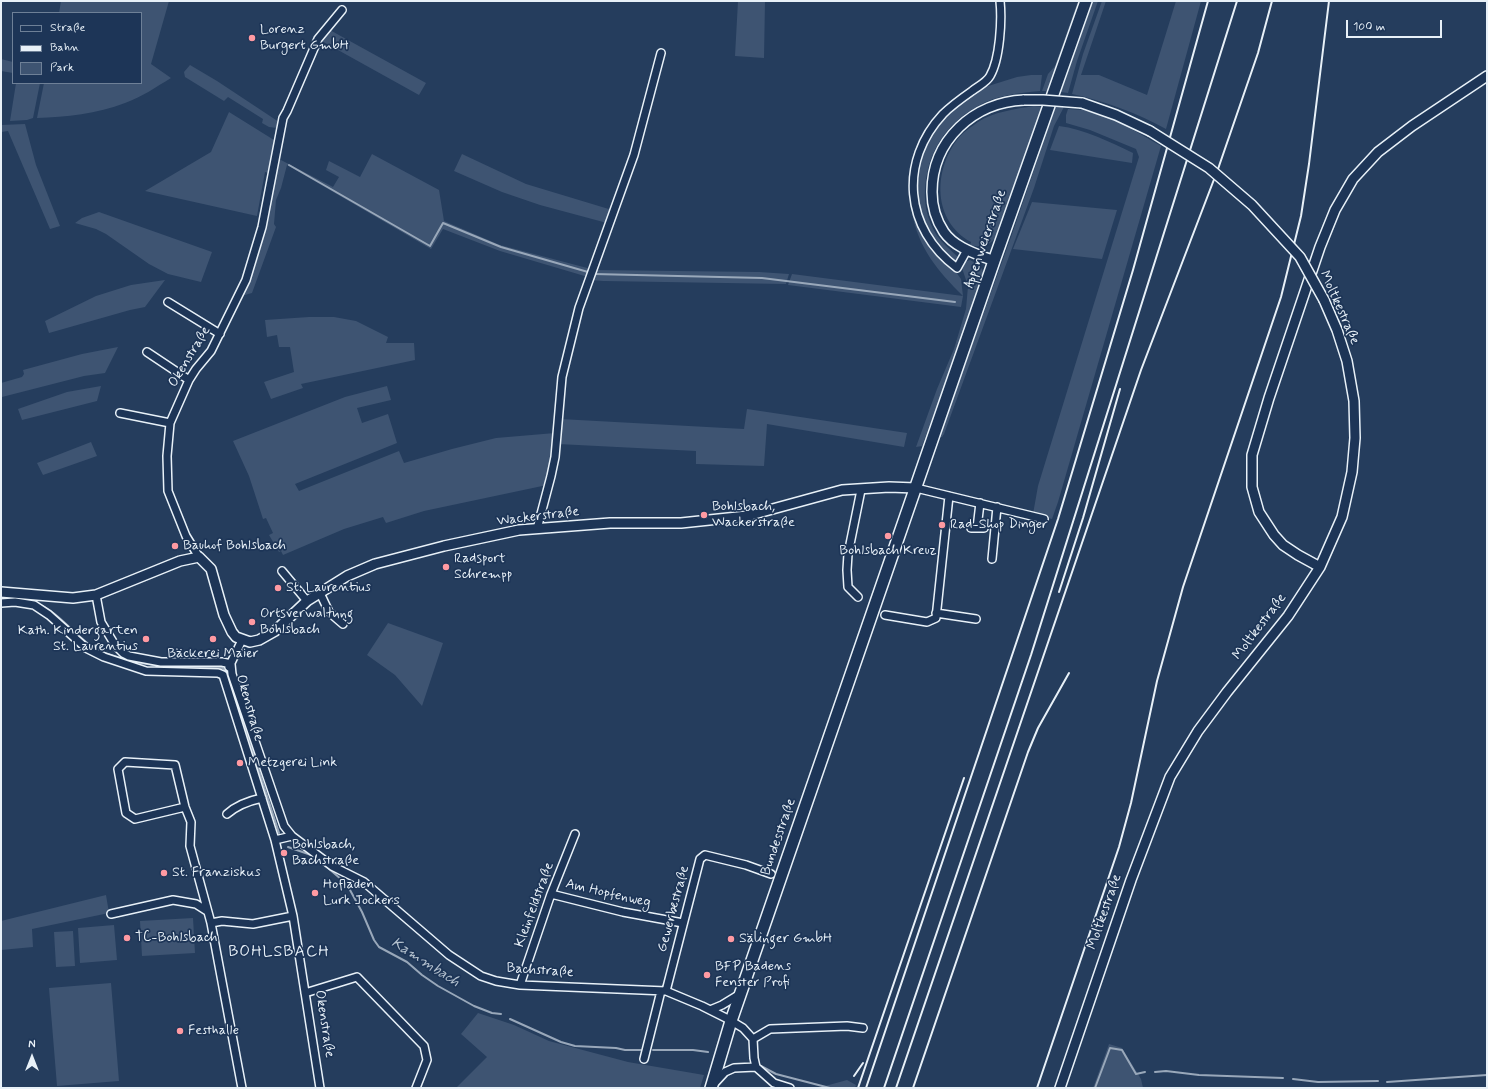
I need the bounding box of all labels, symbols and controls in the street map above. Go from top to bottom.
legend [12,12,142,84]
scale bar [1348,12,1444,38]
text: 100 m [1353,19,1385,35]
text: Straße [50,20,85,36]
place label: Lorenz Burgert GmbH [260,22,349,54]
marker: Lorenz Burgert GmbH [247,33,257,43]
text: Bahn [50,40,79,56]
text: Park [50,60,74,76]
street label: Appenweierstraße [961,188,1011,290]
street label: Moltkestraße [1315,269,1363,347]
street label: Okenstraße [165,324,215,390]
place label: Bohlsbach, Wackerstraße [712,499,795,532]
street label: Wackerstraße [496,504,580,530]
marker: Bohlsbach, Wackerstraße [699,510,709,520]
place label: Rad-Shop Dinger [950,517,1048,533]
marker: Rad-Shop Dinger [937,520,947,530]
marker: Bohlsbach Kreuz [883,531,893,541]
place label: Bauhof Bohlsbach [183,538,286,554]
marker: Bauhof Bohlsbach [170,541,180,551]
place label: Bohlsbach Kreuz [839,543,937,559]
place label: Radsport Schrempp [454,551,512,584]
marker: Radsport Schrempp [441,562,451,572]
place label: St. Laurentius [286,580,371,596]
marker: St. Laurentius [273,583,283,593]
street label: Moltkestraße [1230,590,1290,664]
place label: Ortsverwaltung Bohlsbach [260,606,353,638]
marker: Ortsverwaltung Bohlsbach [247,617,257,627]
place label: Kath. Kindergarten St. Laurentius [18,623,138,656]
marker: Kath. Kindergarten St. Laurentius [141,634,151,644]
marker: Bäckerei Maier [208,634,218,644]
place label: Bäckerei Maier [167,646,259,662]
street label: Okenstraße [232,673,266,743]
place label: Metzgerei Link [248,755,337,771]
marker: Metzgerei Link [235,758,245,768]
street label: Bundesstraße [758,796,800,878]
place label: Bohlsbach, Bachstraße [292,837,359,870]
marker: Bohlsbach, Bachstraße [279,848,289,858]
street label: Kleinfeldstraße [512,860,558,950]
street label: Gewerbestraße [654,864,694,954]
place label: St. Franziskus [172,865,261,881]
marker: St. Franziskus [159,868,169,878]
street label: Moltkestraße [1084,872,1126,952]
street label: Am Hopfenweg [564,876,652,912]
place label: Hofladen Lurk Jockers [323,877,400,910]
marker: Hofladen Lurk Jockers [310,888,320,898]
place label: TC-Bohlsbach [135,930,218,946]
place label: Sälinger GmbH [739,931,832,947]
marker: TC-Bohlsbach [122,933,132,943]
water label: Kammbach [387,934,463,992]
marker: Sälinger GmbH [726,934,736,944]
district label: BOHLSBACH [230,943,328,963]
place label: BFP Badens Fenster Profi [715,959,791,992]
street label: Bachstraße [506,960,574,982]
marker: BFP Badens Fenster Profi [702,970,712,980]
street label: Okenstraße [310,989,338,1059]
place label: Festhalle [188,1023,239,1039]
marker: Festhalle [175,1026,185,1036]
north arrow [12,1037,52,1077]
text: N [28,1038,36,1052]

